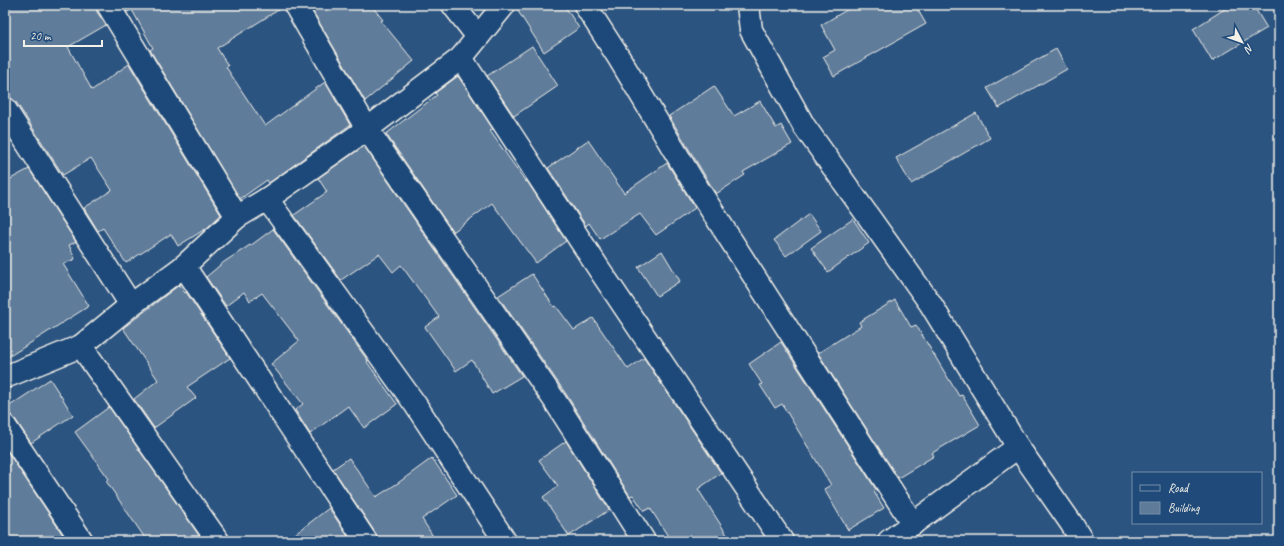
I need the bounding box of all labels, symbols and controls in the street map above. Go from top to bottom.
scale bar [24,22,102,48]
north arrow [1222,22,1262,62]
text: 20 m [30,28,52,44]
text: N [1241,41,1257,57]
legend [1132,472,1262,524]
text: Road [1168,480,1190,496]
text: Building [1168,500,1200,516]

